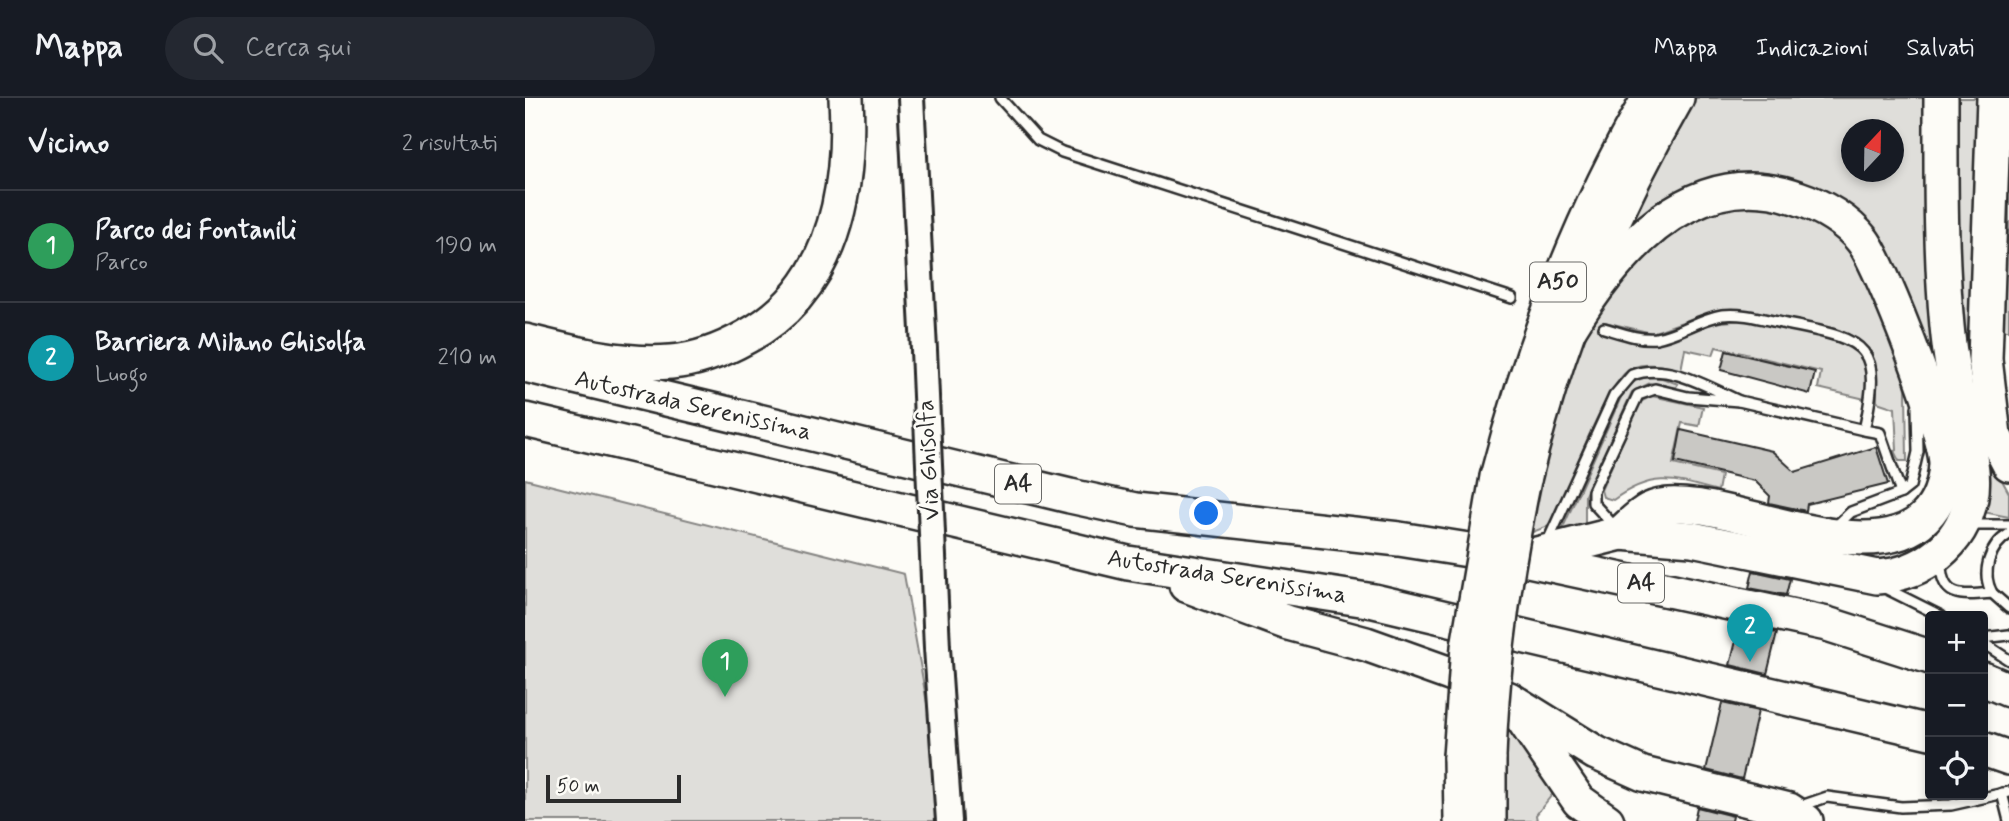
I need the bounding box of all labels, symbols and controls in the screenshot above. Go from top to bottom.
search box [165,17,655,80]
text: Mappa [35,26,123,70]
icon: search [189,29,227,67]
text: Cerca qui [245,31,352,65]
text: Mappa [1654,33,1718,64]
text: Indicazioni [1756,33,1868,64]
text: Salvati [1906,33,1974,64]
north arrow [1841,119,1904,182]
text: Vicino [28,124,109,163]
text: 2 risultati [402,129,497,159]
text: Parco dei Fontanili [95,214,296,248]
text: 1 [46,231,56,261]
text: 190 m [435,231,497,261]
text: Parco [95,248,148,278]
road number: A50 [1530,262,1586,302]
text: Barriera Milano Ghisolfa [95,326,366,360]
text: 2 [45,343,57,373]
text: 210 m [437,343,497,373]
text: Luogo [95,360,148,390]
street label: Autostrada Serenissima [572,364,814,448]
street label: Via Ghisolfa [910,399,948,521]
road number: A4 [995,464,1041,504]
your location [1189,496,1223,530]
street label: Autostrada Serenissima [1105,543,1349,611]
road number: A4 [1618,564,1664,603]
pin: 2 [1727,604,1773,662]
map controls [1925,611,1988,800]
button: + [1925,611,1988,674]
pin: 1 [702,639,748,697]
button: − [1925,674,1988,737]
button: locate [1925,737,1988,800]
scale bar [546,772,681,804]
text: 50 m [557,774,600,799]

